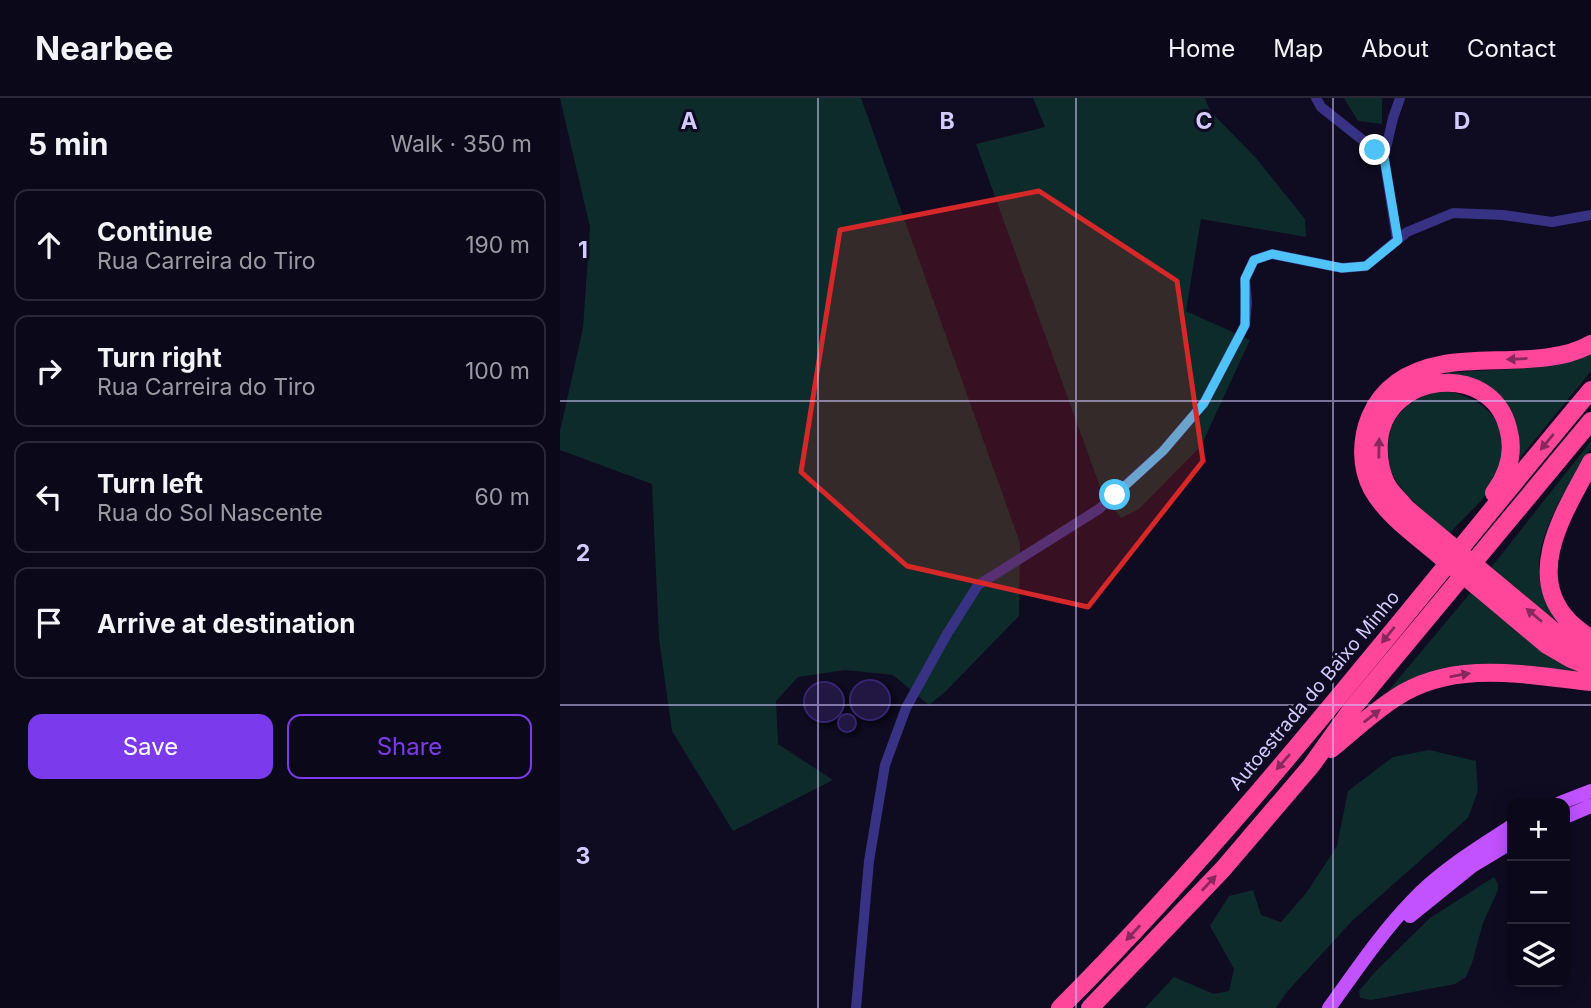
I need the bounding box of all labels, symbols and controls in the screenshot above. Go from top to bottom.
text: Nearbee [35,28,173,68]
text: Home [1168,34,1235,63]
text: Map [1273,34,1323,63]
text: About [1361,34,1429,63]
text: Contact [1467,34,1556,63]
text: A [680,107,698,135]
text: B [939,107,955,135]
text: C [1195,107,1213,135]
text: D [1454,107,1470,135]
text: 5 min [28,126,108,162]
text: Walk · 350 m [391,130,532,158]
route end [1359,134,1390,165]
text: Continue [97,216,213,247]
icon: ahead [30,226,68,264]
text: 190 m [465,231,530,259]
text: 1 [578,236,588,264]
text: Rua Carreira do Tiro [97,247,316,275]
text: Turn right [97,342,222,373]
icon: right [30,352,68,390]
one-way arrow [1505,354,1527,365]
text: 100 m [465,357,530,385]
text: Rua Carreira do Tiro [97,373,316,401]
one-way arrow [1540,434,1555,451]
one-way arrow [1374,437,1385,459]
text: Turn left [97,468,203,499]
icon: left [30,478,68,516]
route start [1099,479,1130,510]
text: 60 m [475,483,530,511]
text: Rua do Sol Nascente [97,499,323,527]
text: 2 [576,539,590,567]
street label: Autoestrada do Baixo Minho [1224,586,1404,795]
icon: arrive [30,604,68,642]
one-way arrow [1525,607,1543,623]
text: Arrive at destination [97,608,356,639]
one-way arrow [1381,626,1396,644]
one-way arrow [1449,669,1471,680]
one-way arrow [1363,709,1381,723]
button: Save [28,714,273,779]
button: Share [287,714,532,779]
one-way arrow [1276,754,1291,771]
map controls [1507,798,1570,987]
button: + [1507,798,1570,861]
text: 3 [576,842,590,870]
button: − [1507,861,1570,924]
one-way arrow [1201,874,1217,892]
one-way arrow [1125,924,1141,942]
button: layers [1507,924,1570,987]

